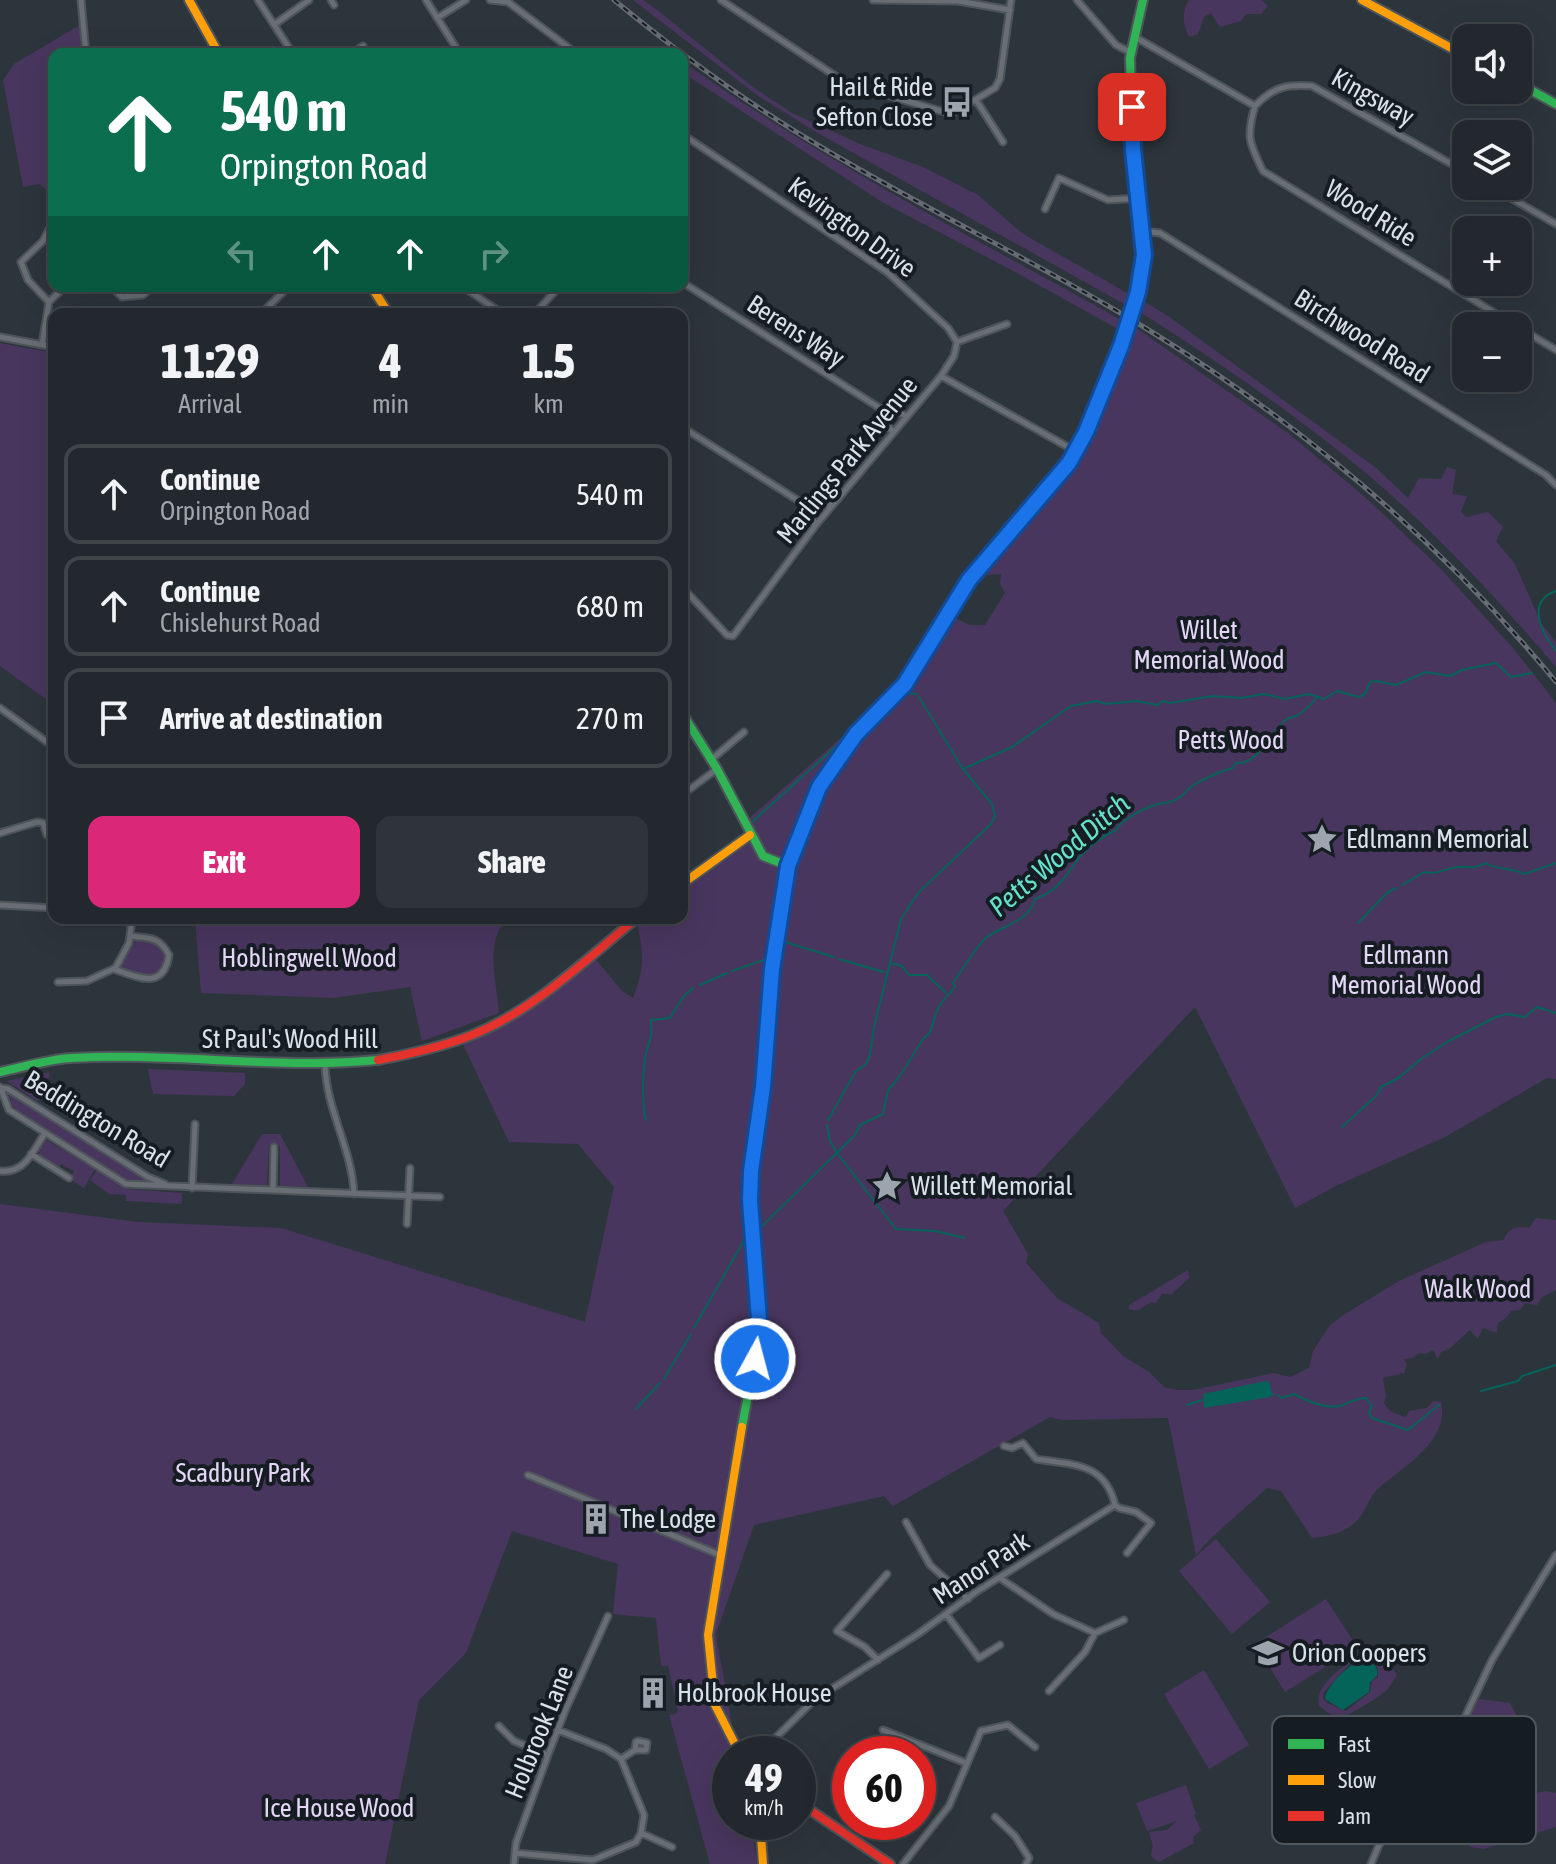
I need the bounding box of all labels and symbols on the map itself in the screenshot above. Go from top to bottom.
street label: Kingsway [1326,62,1420,132]
place label: Hail & Ride Sefton Close [816,72,933,132]
pin [1098,73,1166,141]
bus stop icon: Hail & Ride Sefton Close [940,85,974,119]
street label: Kevington Drive [782,171,922,283]
street label: Wood Ride [1320,173,1422,253]
street label: Birchwood Road [1289,283,1435,389]
street label: Berens Way [742,289,850,374]
street label: Marlings Park Avenue [771,371,923,549]
park label: Willet Memorial Wood [1133,615,1285,675]
park label: Petts Wood [1178,725,1284,755]
water label: Petts Wood Ditch [983,787,1136,923]
place icon: Edlmann Memorial [1305,822,1339,856]
place label: Edlmann Memorial [1346,824,1529,854]
park label: Edlmann Memorial Wood [1330,940,1482,1000]
park label: Hoblingwell Wood [221,943,397,973]
street label: St Paul's Wood Hill [202,1024,378,1054]
street label: Beddington Road [19,1064,175,1174]
place icon: Willett Memorial [870,1169,904,1203]
place label: Willett Memorial [911,1171,1073,1201]
park label: Walk Wood [1425,1274,1531,1304]
position arrow [713,1317,797,1401]
park label: Scadbury Park [175,1458,311,1488]
building icon: The Lodge [579,1502,613,1536]
place label: The Lodge [620,1504,716,1534]
street label: Manor Park [927,1526,1035,1610]
school or university icon: Orion Coopers [1251,1636,1285,1670]
place label: Orion Coopers [1292,1638,1426,1668]
street label: Holbrook Lane [499,1661,579,1803]
building icon: Holbrook House [636,1676,670,1710]
place label: Holbrook House [677,1678,832,1708]
legend [1272,1716,1536,1844]
text: Fast [1338,1731,1371,1757]
speed limit sign: 60 [832,1736,936,1840]
text: Slow [1338,1767,1376,1793]
park label: Ice House Wood [264,1793,414,1823]
text: Jam [1338,1803,1371,1829]

